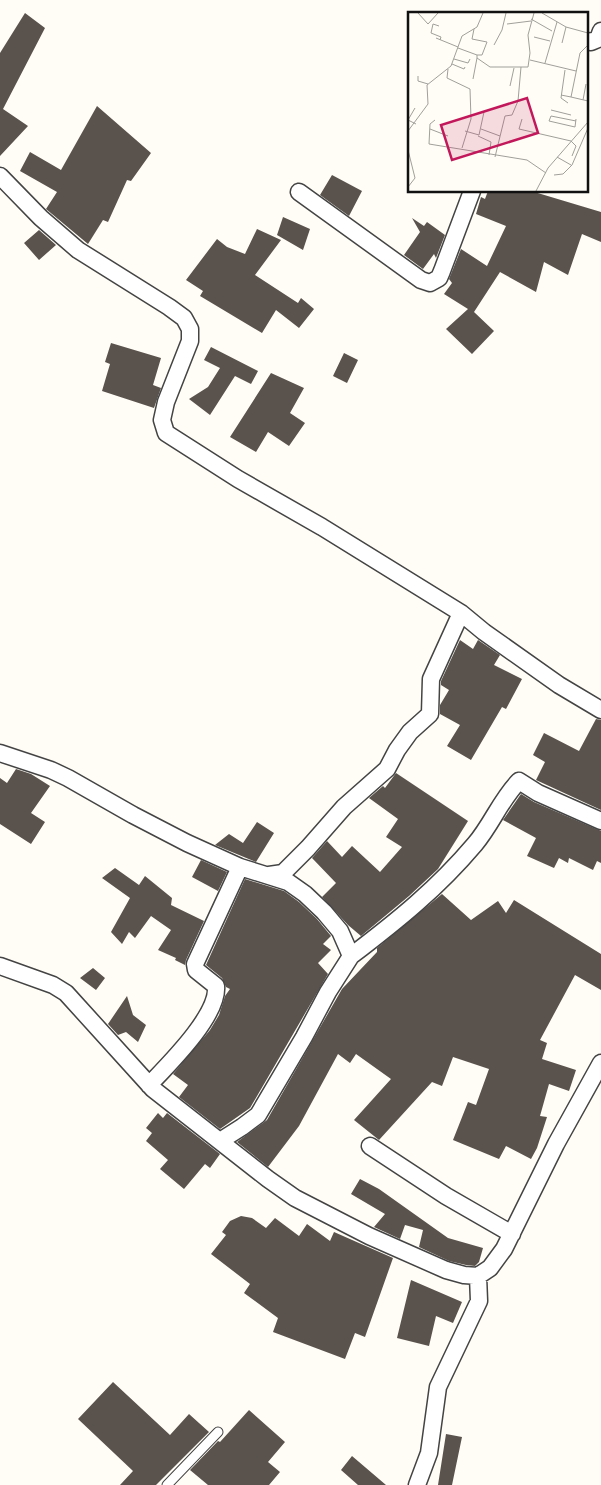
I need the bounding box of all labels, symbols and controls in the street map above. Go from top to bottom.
inset map [408,12,588,192]

